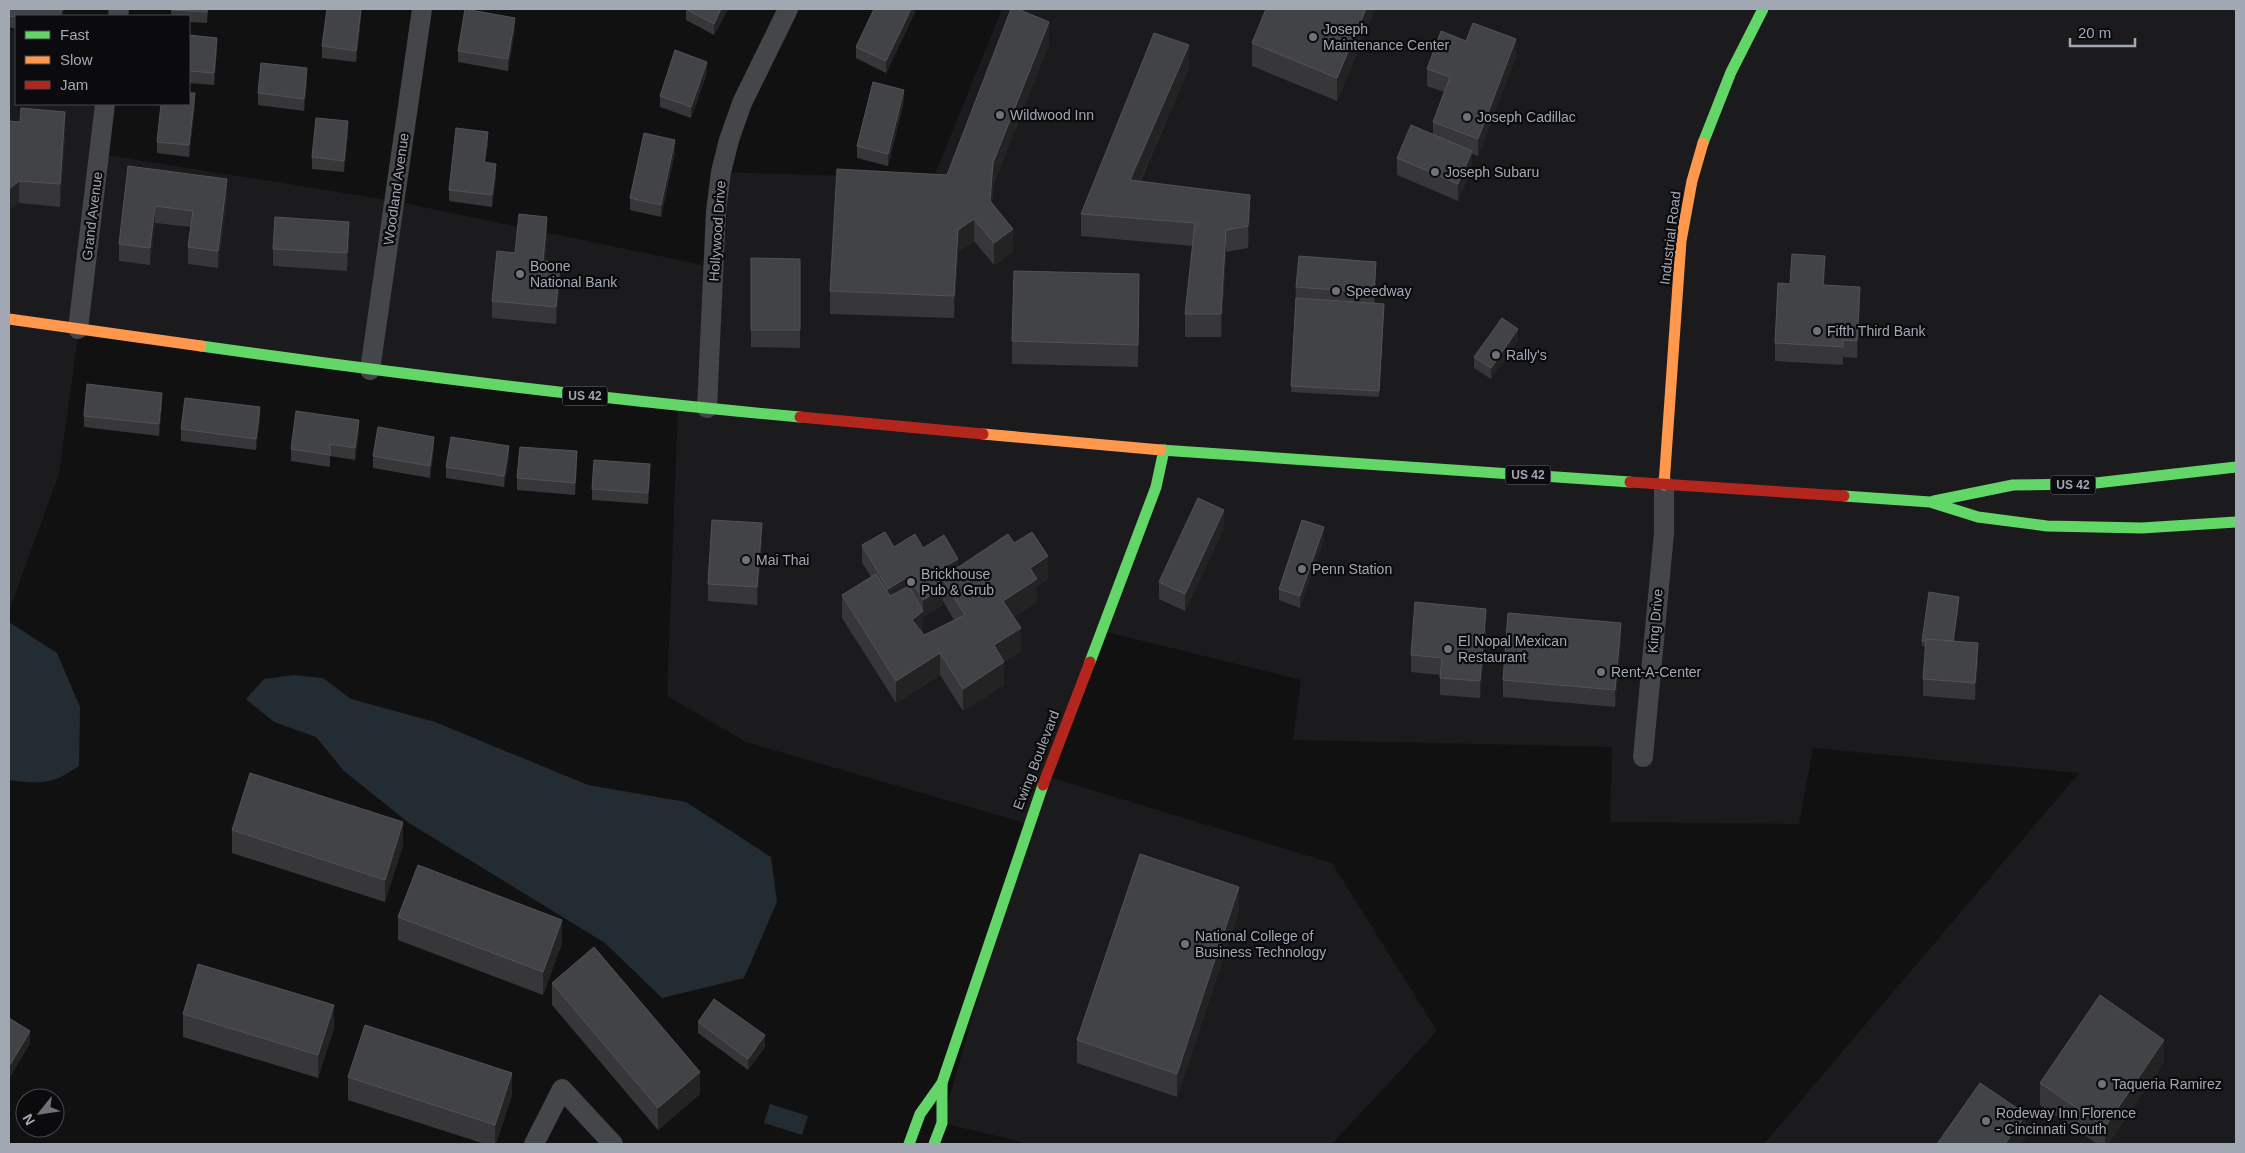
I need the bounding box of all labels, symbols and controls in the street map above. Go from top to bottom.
legend [15,15,190,105]
scale bar [2070,15,2135,47]
place label: Joseph Maintenance Center [1323,21,1449,53]
text: 20 m [2078,24,2111,41]
text: Fast [60,26,90,43]
marker: Joseph Maintenance Center [1307,31,1319,43]
text: Slow [60,51,93,68]
text: Jam [60,76,88,93]
place label: Wildwood Inn [1010,107,1094,123]
marker: Wildwood Inn [994,109,1006,121]
place label: Joseph Cadillac [1477,109,1576,125]
marker: Joseph Cadillac [1461,111,1473,123]
street label: Woodland Avenue [380,132,412,246]
place label: Joseph Subaru [1445,164,1539,180]
marker: Joseph Subaru [1429,166,1441,178]
street label: Grand Avenue [79,171,105,261]
street label: Hollywood Drive [705,180,729,282]
street label: Industrial Road [1656,190,1684,286]
place label: Boone National Bank [530,258,618,290]
marker: Boone National Bank [514,268,526,280]
place label: Speedway [1346,283,1411,299]
marker: Speedway [1330,285,1342,297]
place label: Fifth Third Bank [1827,323,1927,339]
marker: Fifth Third Bank [1811,325,1823,337]
place label: Rally's [1506,347,1547,363]
marker: Rally's [1490,349,1502,361]
road number: US 42 [562,386,608,406]
road number: US 42 [1506,466,1550,484]
road number: US 42 [2050,476,2096,494]
place label: Mai Thai [756,552,809,568]
marker: Mai Thai [740,554,752,566]
place label: Penn Station [1312,561,1392,577]
marker: Penn Station [1296,563,1308,575]
place label: Brickhouse Pub & Grub [921,566,994,598]
marker: Brickhouse Pub & Grub [905,576,917,588]
street label: King Drive [1644,588,1666,654]
place label: El Nopal Mexican Restaurant [1458,633,1567,665]
marker: El Nopal Mexican Restaurant [1442,643,1454,655]
place label: Rent-A-Center [1611,664,1702,680]
marker: Rent-A-Center [1595,666,1607,678]
street label: Ewing Boulevard [1010,708,1062,812]
place label: National College of Business Technology [1195,928,1326,960]
marker: National College of Business Technology [1179,938,1191,950]
place label: Taqueria Ramirez [2112,1076,2222,1092]
marker: Taqueria Ramirez [2096,1078,2108,1090]
north arrow [15,1088,65,1138]
place label: Rodeway Inn Florence - Cincinnati South [1996,1105,2136,1137]
text: N [19,1111,38,1128]
marker: Rodeway Inn Florence - Cincinnati South [1980,1115,1992,1127]

